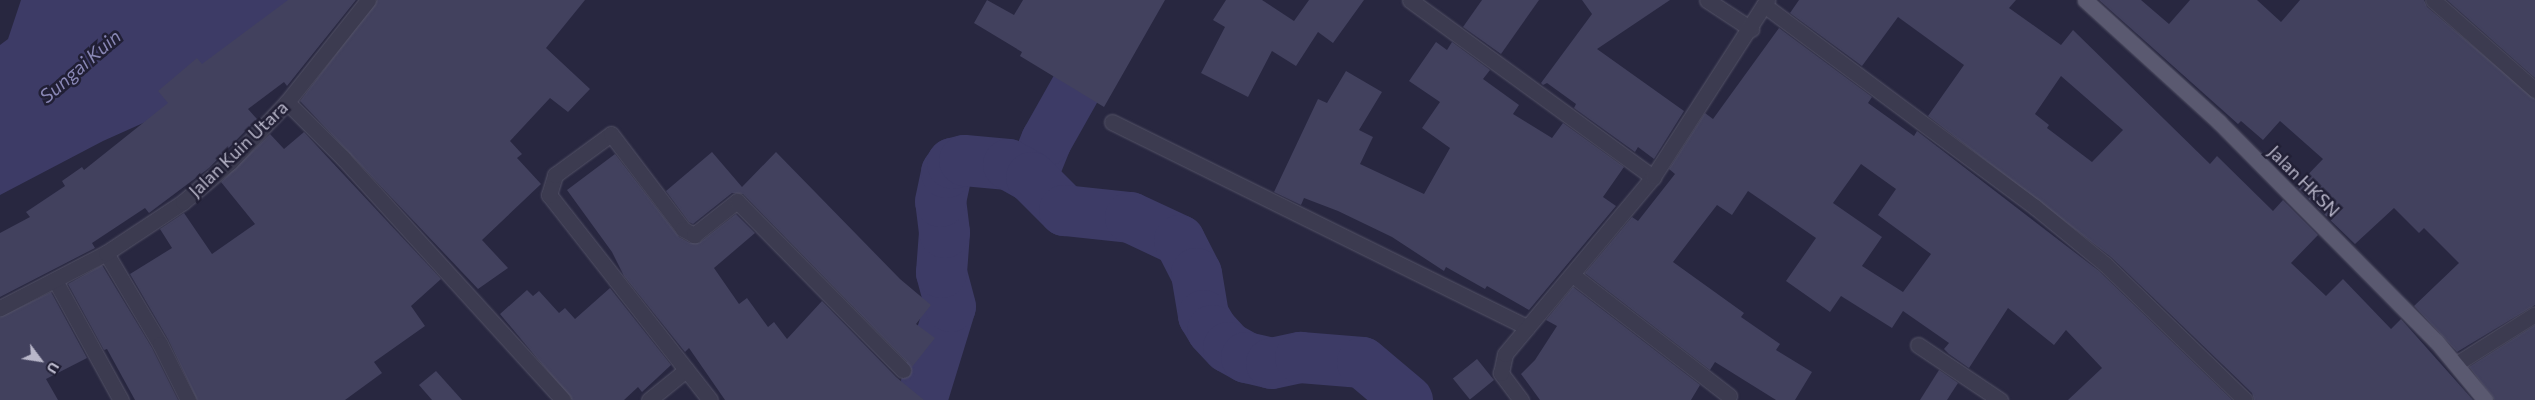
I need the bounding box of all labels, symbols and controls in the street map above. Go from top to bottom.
water label: Sungai Kuin [35,25,125,107]
street label: Jalan Kuin Utara [184,96,292,202]
street label: Jalan HKSN [2264,141,2344,221]
north arrow [15,335,65,385]
text: U [43,359,63,377]

